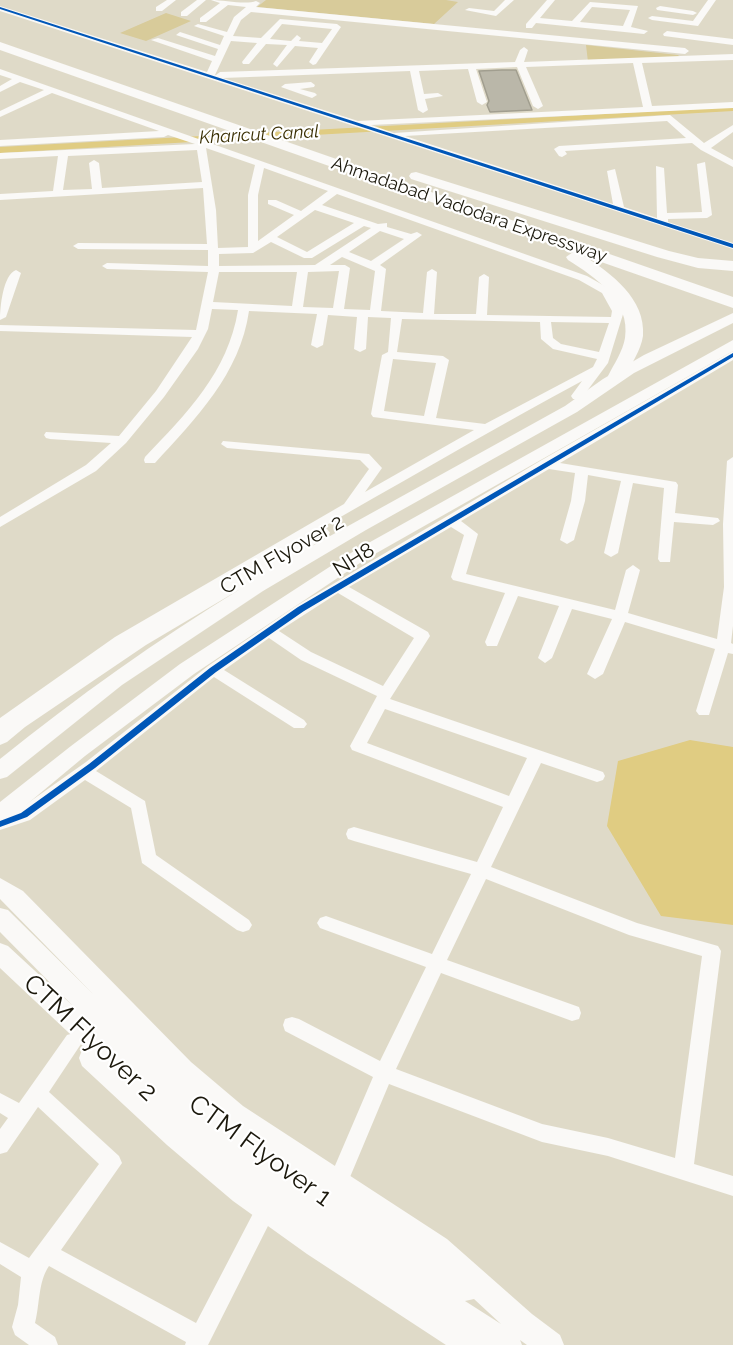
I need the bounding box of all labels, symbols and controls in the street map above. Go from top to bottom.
water label: Kharicut Canal [199,121,319,149]
street label: Ahmadabad Vadodara Expressway [328,153,610,267]
street label: CTM Flyover 2 [216,509,348,601]
street label: NH8 [329,538,379,582]
street label: CTM Flyover 2 [17,968,163,1108]
street label: CTM Flyover 1 [182,1089,338,1213]

